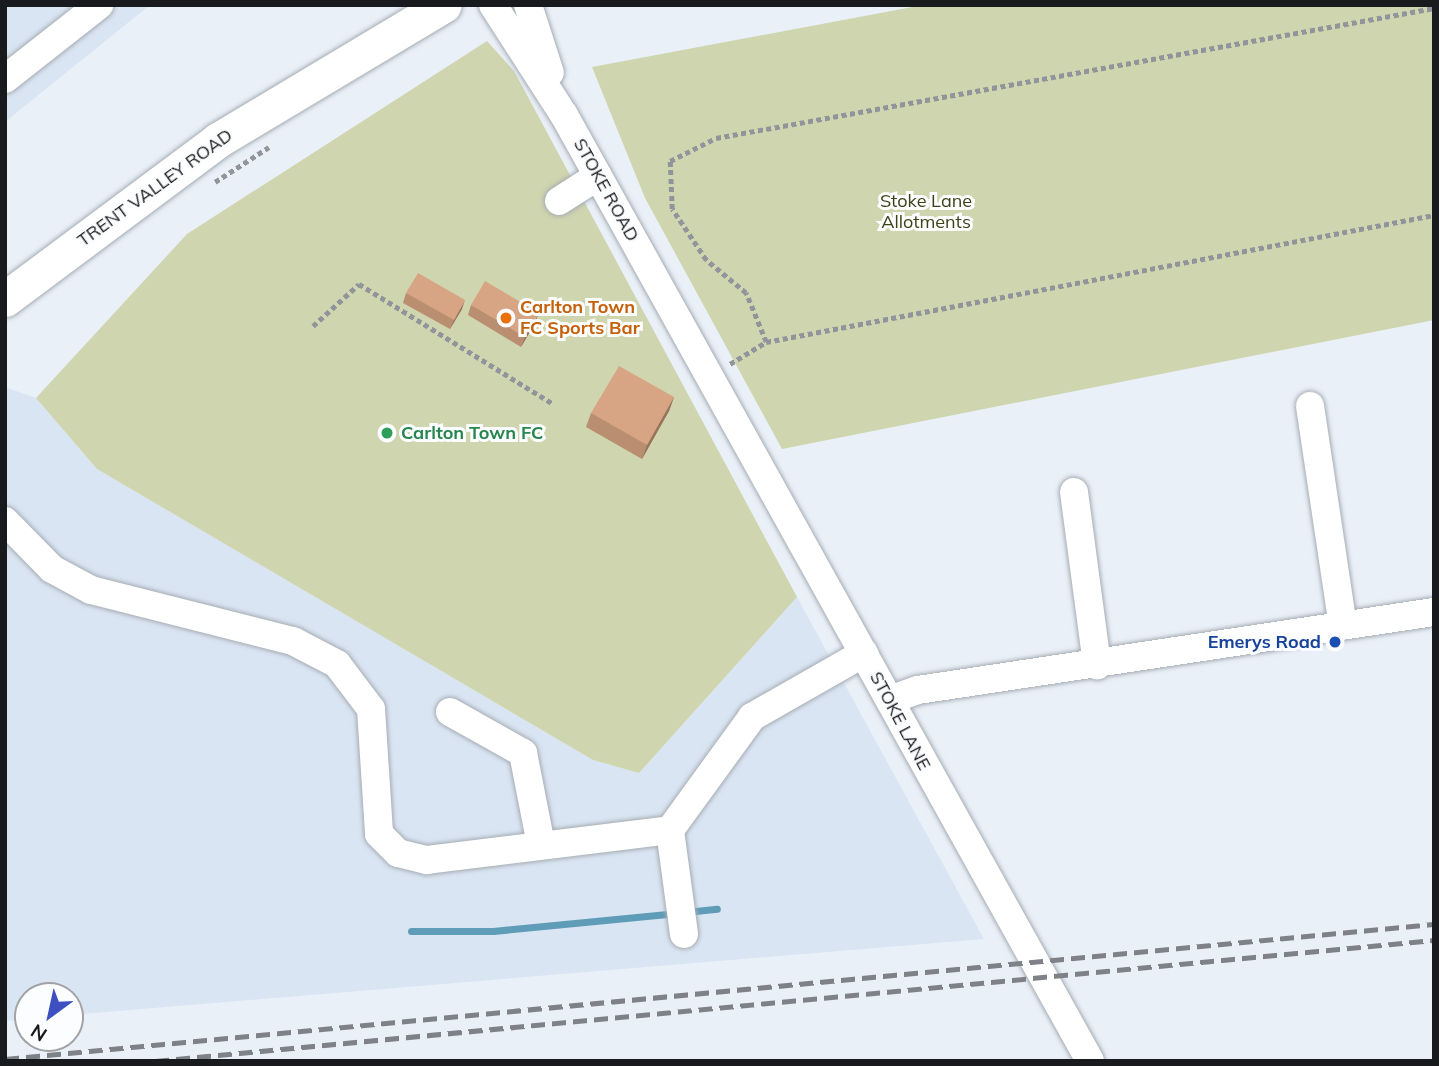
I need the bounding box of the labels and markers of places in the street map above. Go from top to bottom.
place label: Carlton Town FC Sports Bar [520,297,640,340]
marker: Carlton Town FC Sports Bar [498,310,514,326]
place label: Carlton Town FC [401,422,543,444]
marker: Carlton Town FC [379,425,395,441]
place label: Emerys Road [1208,631,1321,653]
marker: Emerys Road [1327,634,1343,650]

